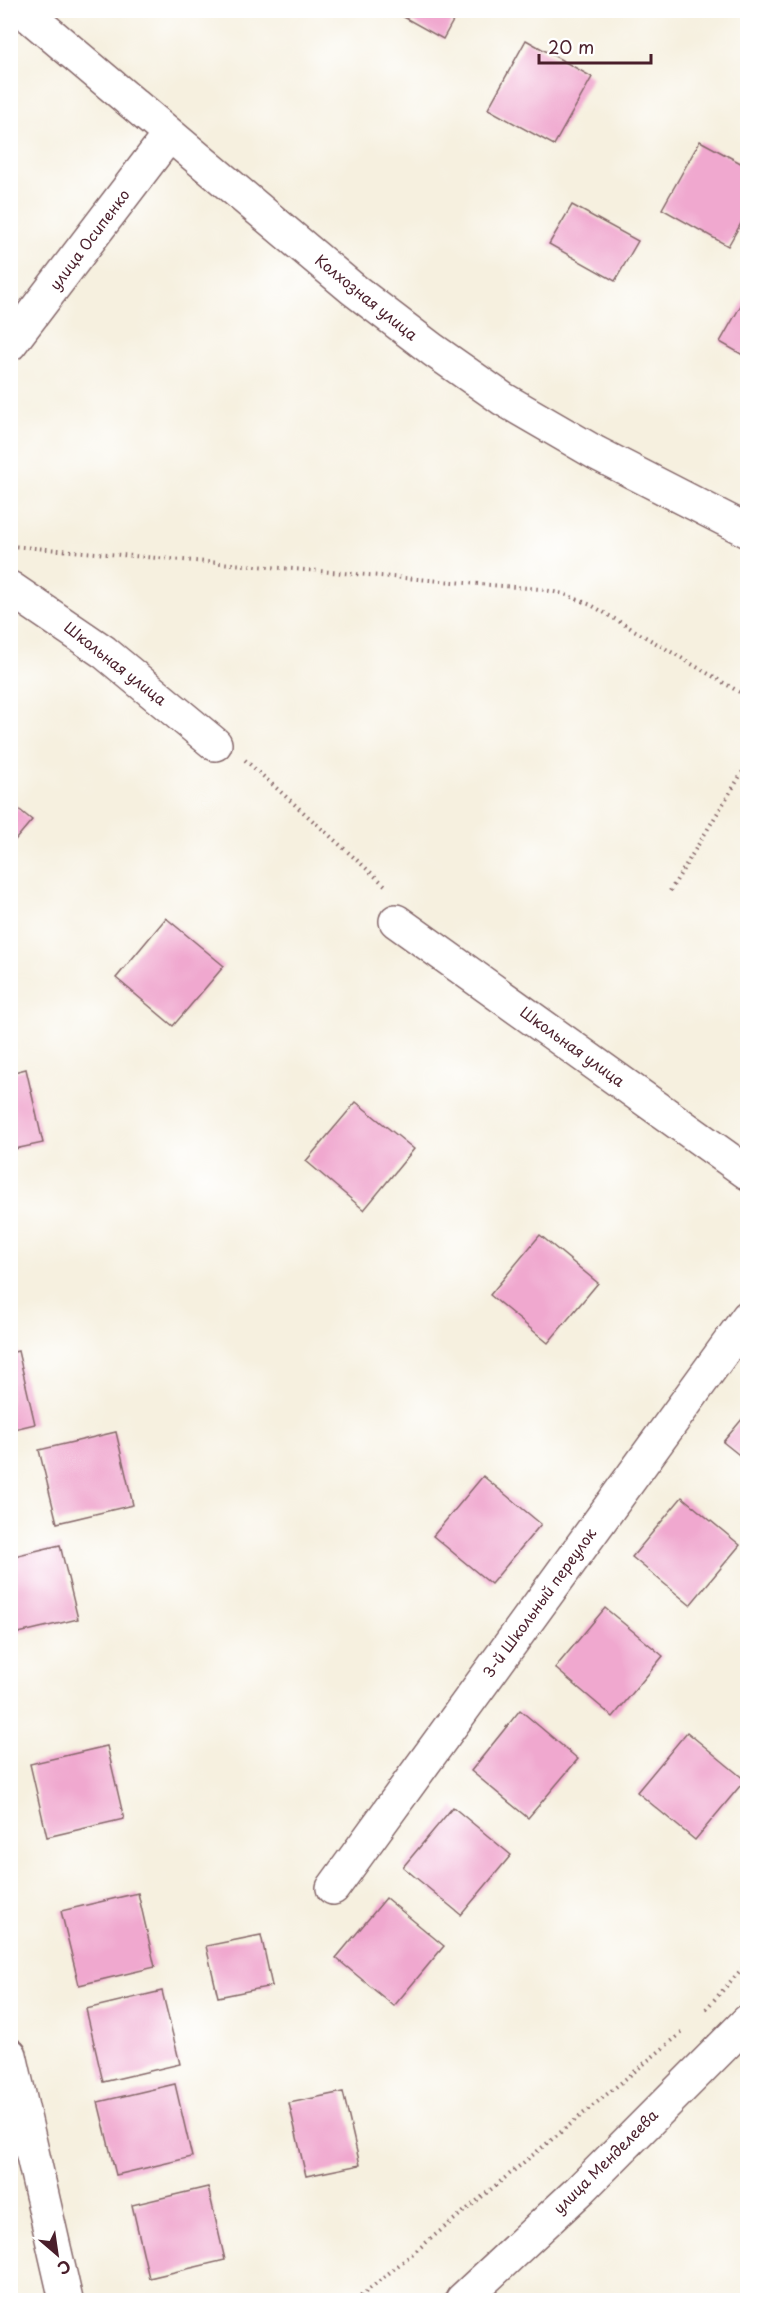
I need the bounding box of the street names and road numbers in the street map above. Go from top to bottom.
street label: улица Осипенко [43,184,134,294]
street label: Колхозная улица [311,248,424,346]
street label: Школьная улица [60,615,173,711]
street label: Школьная улица [516,1000,630,1092]
street label: 3-й Школьный переулок [476,1522,601,1682]
street label: улица Менделеева [547,2103,663,2219]

